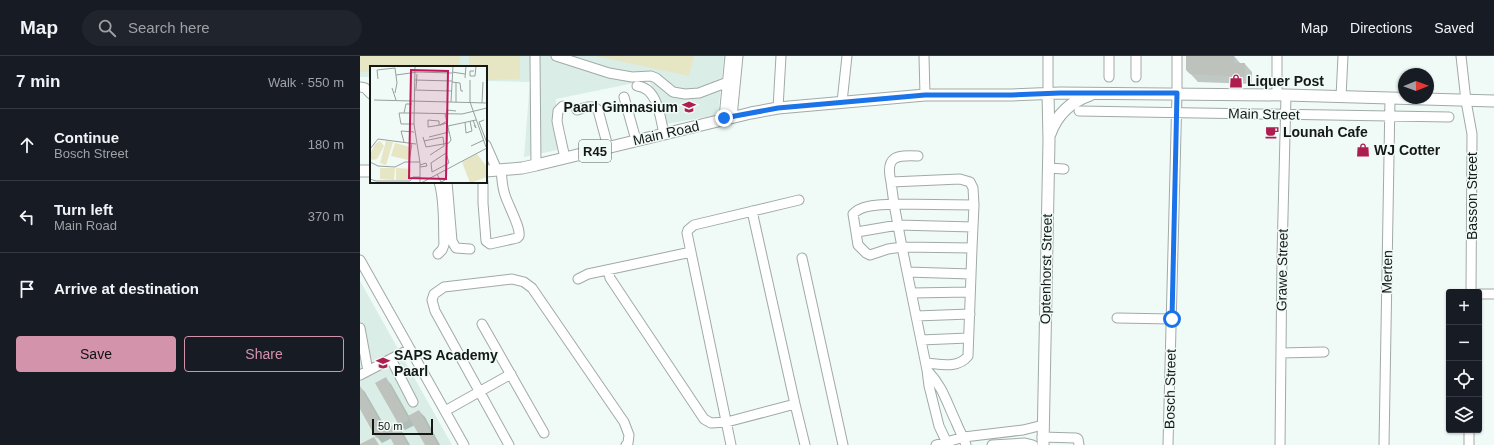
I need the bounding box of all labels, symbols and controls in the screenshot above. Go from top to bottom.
search box [82,10,362,46]
text: Map [20,17,58,38]
icon: search [96,17,118,39]
text: Search here [128,19,210,36]
text: Map [1301,20,1328,36]
text: Directions [1350,20,1412,36]
text: Saved [1434,20,1474,36]
inset map [370,66,487,183]
north arrow [1398,68,1434,104]
text: 7 min [16,72,60,91]
shop icon: Liquer Post [1228,73,1244,89]
place label: Liquer Post [1247,73,1324,89]
text: Walk · 550 m [268,75,344,90]
place label: Paarl Gimnasium [564,99,678,115]
school or university icon: Paarl Gimnasium [681,99,697,115]
street label: Main Street [1228,105,1300,123]
route end [715,109,733,127]
street label: Main Road [631,118,701,148]
cafe icon: Lounah Cafe [1264,124,1280,140]
place label: Lounah Cafe [1283,124,1368,140]
text: Continue [54,129,119,146]
icon: ahead [16,134,38,156]
text: 180 m [308,137,344,152]
road number: R45 [579,140,611,162]
shop icon: WJ Cotter [1355,142,1371,158]
place label: WJ Cotter [1374,142,1441,158]
text: Bosch Street [54,146,128,161]
street label: Basson Street [1464,152,1480,240]
text: Turn left [54,201,113,218]
icon: left [16,206,38,228]
text: 370 m [308,209,344,224]
street label: Optenhorst Street [1037,214,1055,324]
text: Main Road [54,218,117,233]
street label: Grawe Street [1273,229,1291,311]
street label: Merten [1379,250,1395,294]
icon: arrive [16,278,38,300]
text: Arrive at destination [54,280,199,297]
map controls [1446,289,1482,433]
button: + [1446,289,1482,325]
route start [1163,310,1181,328]
button: − [1446,325,1482,361]
button: Save [16,336,176,372]
button: Share [184,336,344,372]
place label: SAPS Academy Paarl [394,347,498,379]
street label: Bosch Street [1161,349,1179,429]
school or university icon: SAPS Academy Paarl [375,355,391,371]
button: locate [1446,361,1482,397]
button: layers [1446,397,1482,433]
scale bar [372,417,433,436]
text: 50 m [378,420,402,432]

